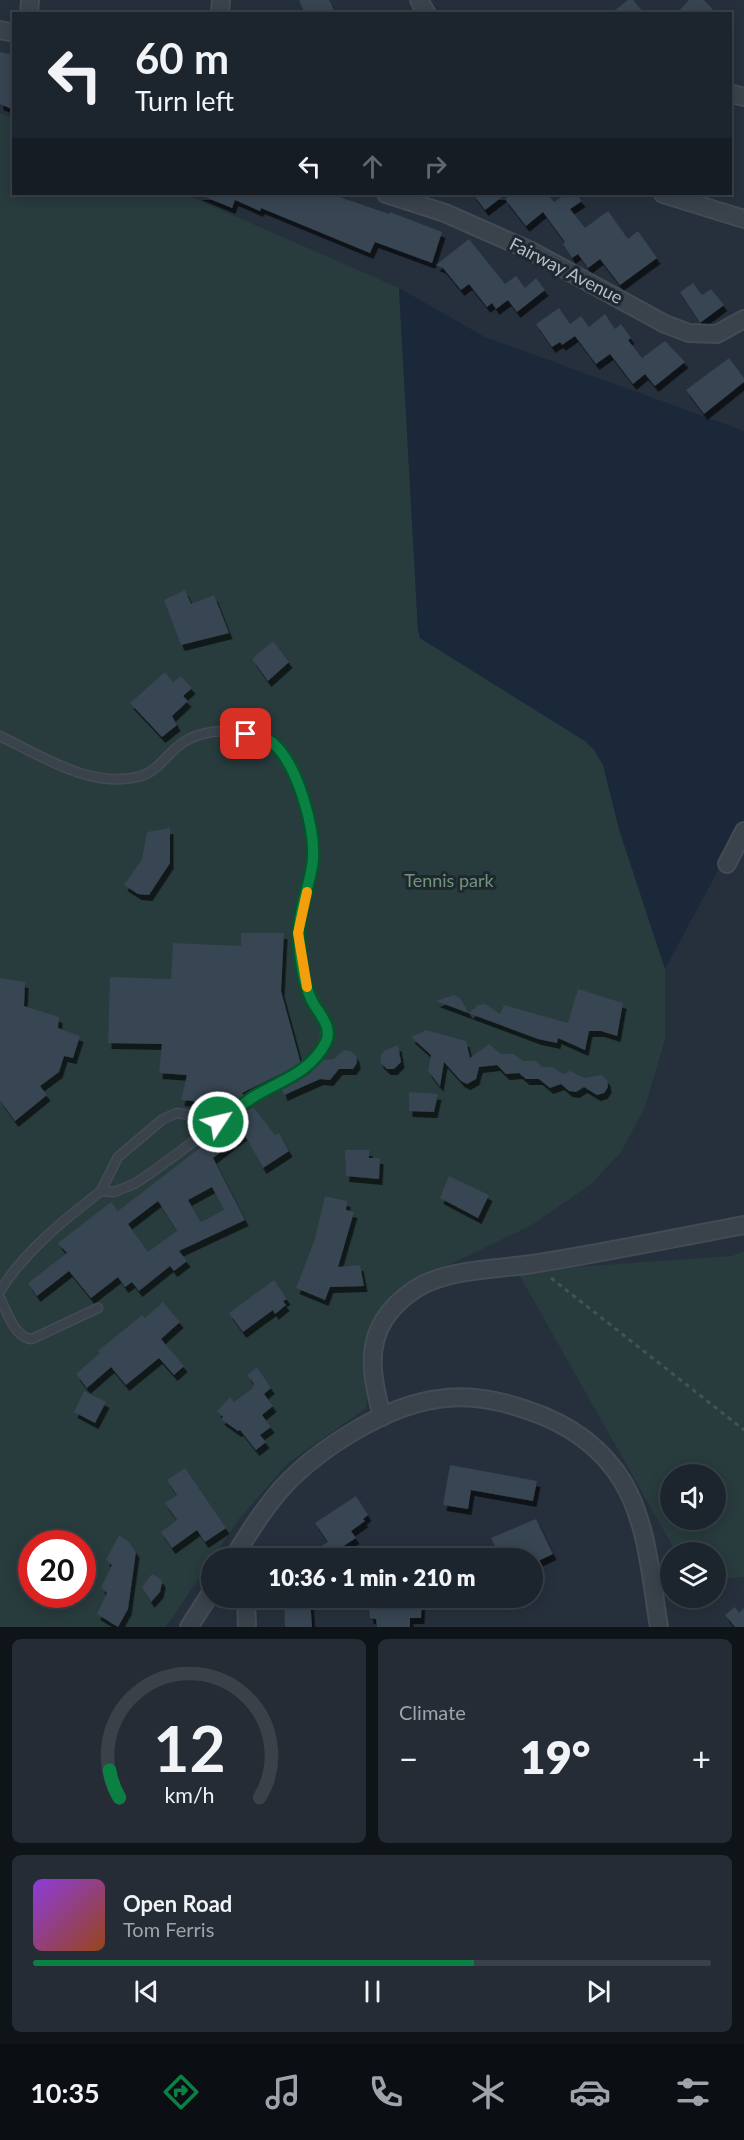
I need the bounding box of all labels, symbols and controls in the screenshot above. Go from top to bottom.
text: 60 m [135,33,229,83]
icon: left [36,36,114,114]
text: Turn left [135,84,234,117]
icon: left [293,150,326,183]
icon: ahead [356,150,389,183]
icon: right [419,150,452,183]
street label: Fairway Avenue [506,232,627,308]
pin [220,708,271,759]
icon: arrive [229,717,262,750]
park label: Tennis park [404,869,495,891]
position arrow [186,1090,250,1154]
map controls [660,1464,726,1608]
button: sound [660,1464,726,1530]
speed limit sign: 20 [18,1530,96,1608]
button: layers [660,1542,726,1608]
text: 10:36 · 1 min · 210 m [269,1564,475,1591]
text: Climate [399,1700,466,1724]
text: 12 [153,1710,225,1785]
text: 19° [520,1730,590,1784]
text: − [399,1738,418,1778]
text: + [692,1738,711,1778]
text: km/h [164,1782,214,1808]
text: Open Road [123,1890,232,1917]
text: Tom Ferris [123,1917,214,1941]
icon: previous [130,1975,163,2008]
icon: pause [356,1975,389,2008]
icon: next [582,1975,615,2008]
icon: directions [160,2071,202,2113]
icon: music [262,2071,304,2113]
icon: phone [365,2071,407,2113]
icon: climate [467,2071,509,2113]
icon: car [569,2071,611,2113]
icon: filters [672,2071,714,2113]
text: 10:35 [30,2076,100,2109]

